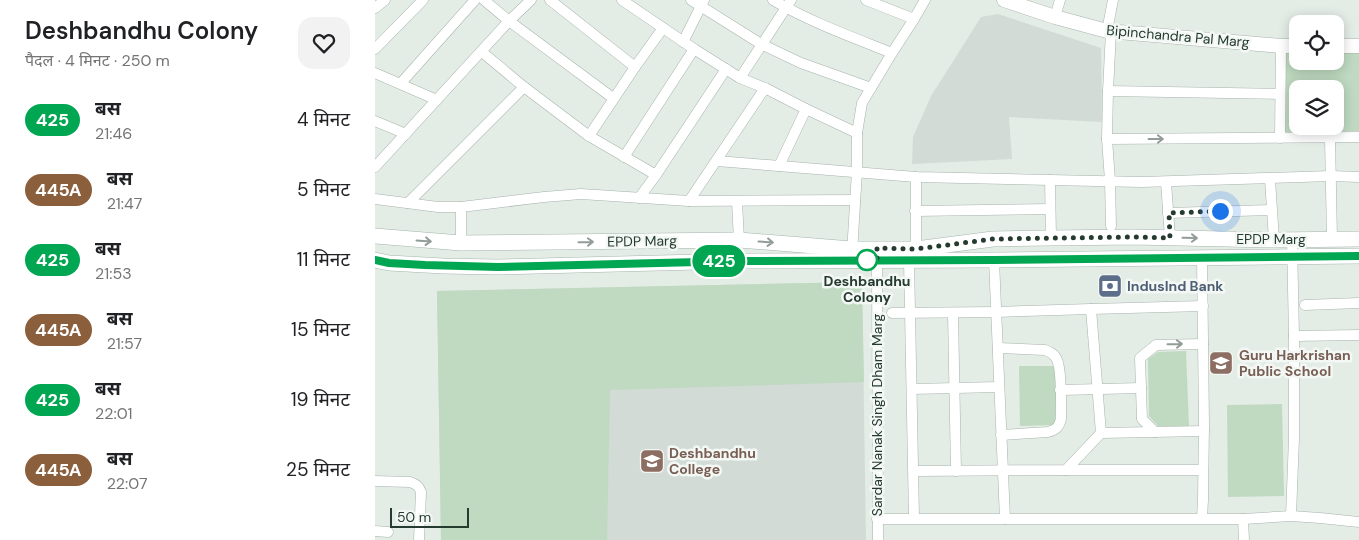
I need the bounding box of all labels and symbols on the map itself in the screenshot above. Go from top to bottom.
street label: Bipinchandra Pal Marg [1106,21,1250,51]
one-way arrow [1148,134,1164,144]
your location [1208,199,1233,224]
street label: EPDP Marg [1236,230,1306,248]
street label: EPDP Marg [607,231,677,251]
one-way arrow [1182,234,1198,243]
one-way arrow [415,236,431,245]
one-way arrow [578,237,594,247]
one-way arrow [758,238,774,247]
line badge: 425 [690,245,748,277]
marker: Deshbandhu Colony [856,249,878,271]
place label: Deshbandhu Colony [824,272,910,306]
bank icon: IndusInd Bank [1097,273,1123,299]
place label: IndusInd Bank [1127,277,1223,295]
street label: Sardar Nanak Singh Dham Marg [868,314,886,516]
one-way arrow [1166,340,1182,349]
place label: Guru Harkrishan Public School [1239,346,1351,380]
school or university icon: Guru Harkrishan Public School [1208,350,1234,376]
place label: Deshbandhu College [669,444,756,478]
school or university icon: Deshbandhu College [639,448,665,474]
scale bar [390,505,469,528]

